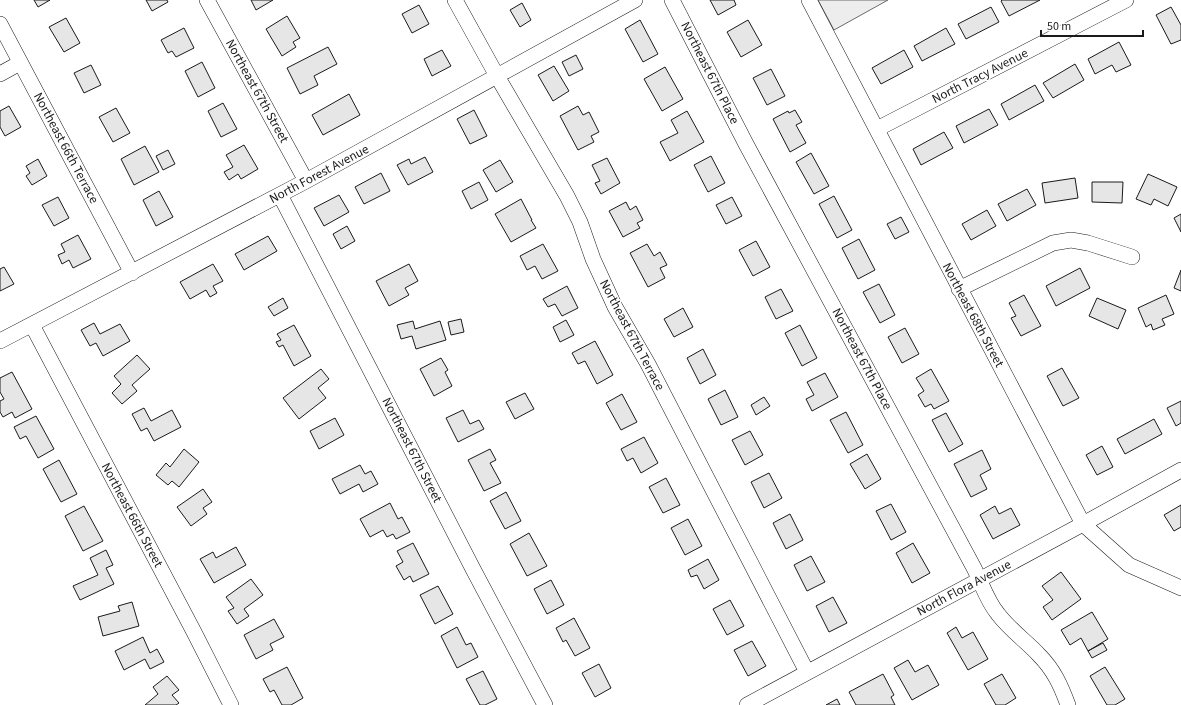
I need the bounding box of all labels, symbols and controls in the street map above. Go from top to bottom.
scale bar [1041,12,1143,38]
text: 50 m [1047,18,1071,35]
street label: Northeast 67th Place [676,19,744,127]
street label: Northeast 67th Street [221,36,293,147]
street label: North Tracy Avenue [929,44,1031,108]
street label: Northeast 66th Terrace [29,89,103,207]
street label: North Forest Avenue [266,140,372,208]
street label: Northeast 68th Street [938,260,1008,371]
street label: Northeast 67th Terrace [595,276,669,394]
street label: Northeast 67th Place [828,305,896,413]
street label: Northeast 67th Street [378,394,447,506]
street label: Northeast 66th Street [97,460,167,571]
street label: North Flora Avenue [914,556,1014,620]

